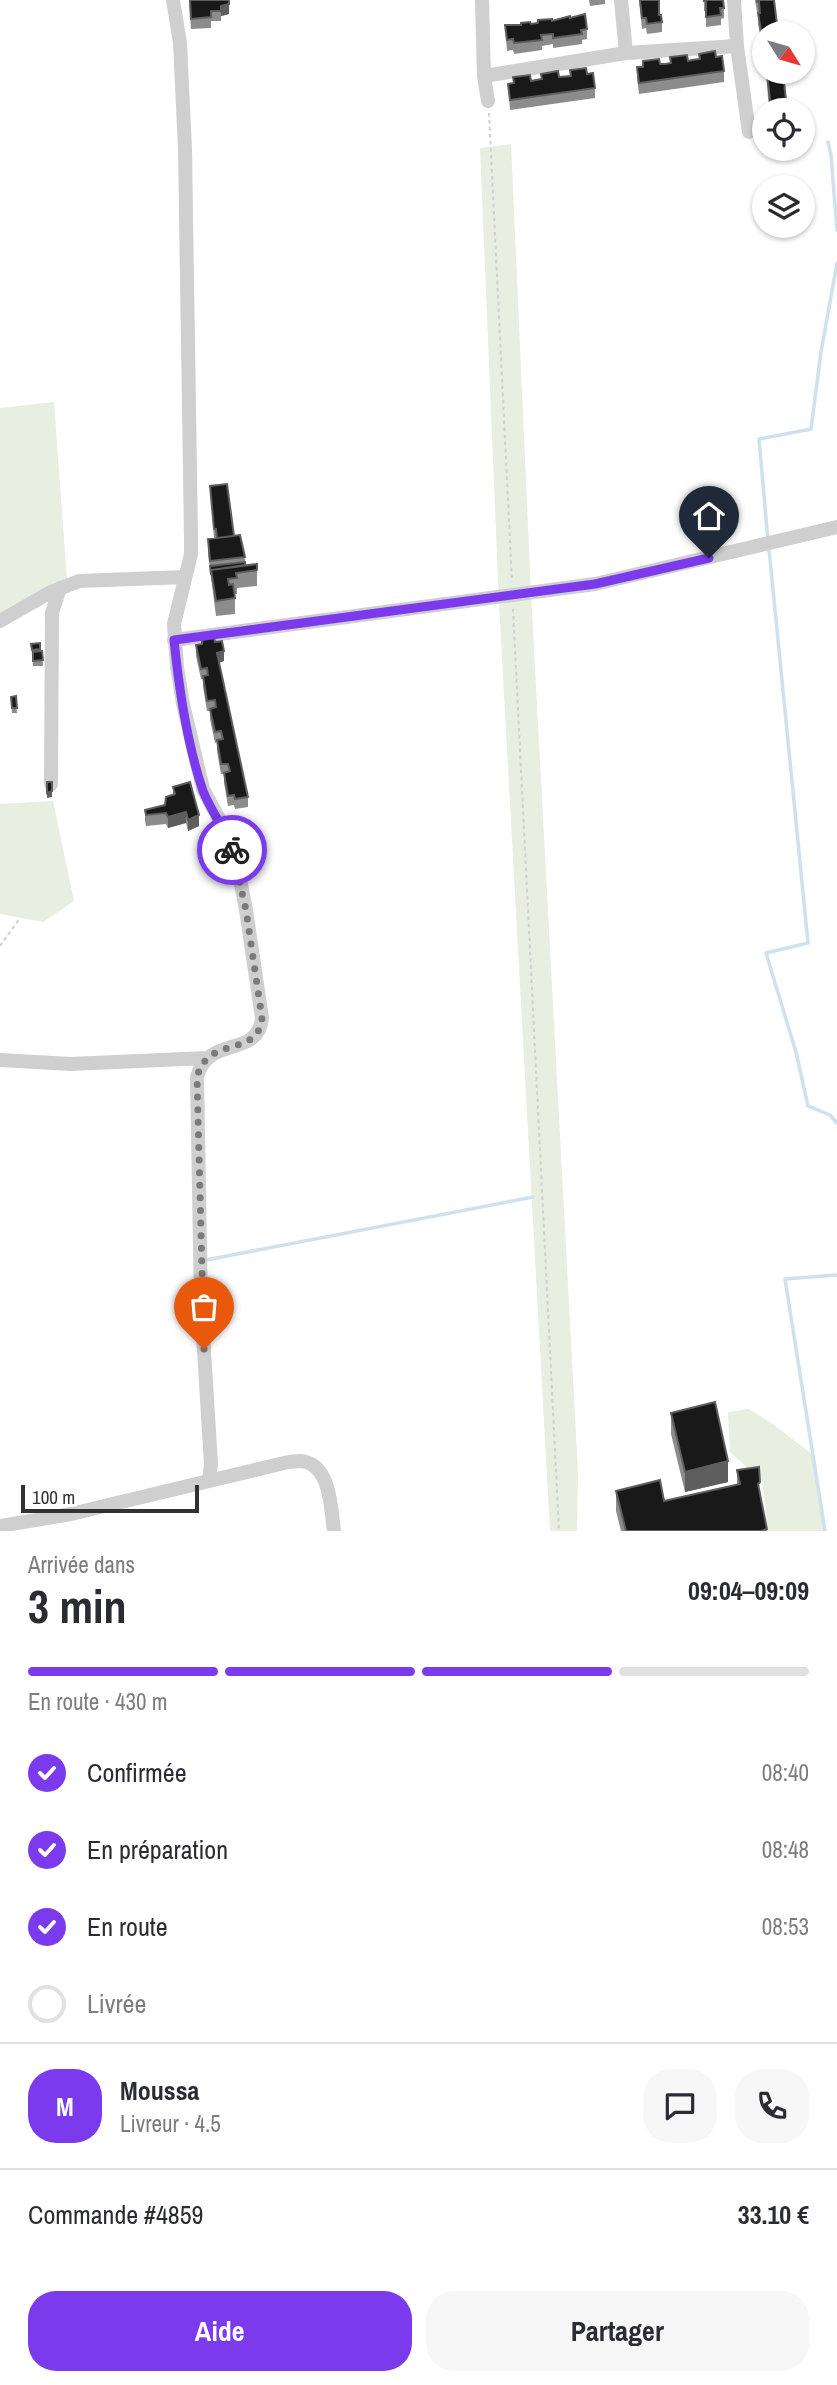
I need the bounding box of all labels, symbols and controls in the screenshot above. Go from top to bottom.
north arrow [752,21,816,84]
map controls [752,21,815,238]
button: locate [752,98,815,161]
button: layers [752,175,815,238]
pin [679,486,739,558]
icon: home [690,497,728,535]
courier [197,815,267,885]
icon: bike [213,831,251,869]
pin [174,1277,234,1349]
icon: bag [185,1288,223,1326]
scale bar [21,1482,200,1514]
text: 100 m [32,1484,75,1510]
text: Arrivée dans [28,1549,135,1580]
text: 09:04–09:09 [688,1573,809,1608]
text: 3 min [28,1575,127,1637]
text: En route · 430 m [28,1686,167,1717]
icon: check [28,1754,66,1792]
text: Confirmée [87,1755,187,1790]
text: 08:40 [762,1757,809,1788]
icon: check [28,1831,66,1869]
text: En préparation [87,1832,228,1867]
text: 08:48 [762,1834,809,1865]
icon: check [28,1908,66,1946]
text: En route [87,1909,168,1944]
text: 08:53 [762,1911,809,1942]
text: Livrée [87,1986,146,2021]
button: chat [643,2069,717,2143]
button: phone [735,2069,809,2143]
text: Moussa [120,2073,199,2108]
text: M [56,2089,74,2124]
text: Livreur · 4.5 [120,2108,221,2139]
text: Commande #4859 [28,2197,203,2232]
text: 33.10 € [738,2197,809,2232]
button: Aide [28,2291,412,2371]
button: Partager [426,2291,809,2371]

